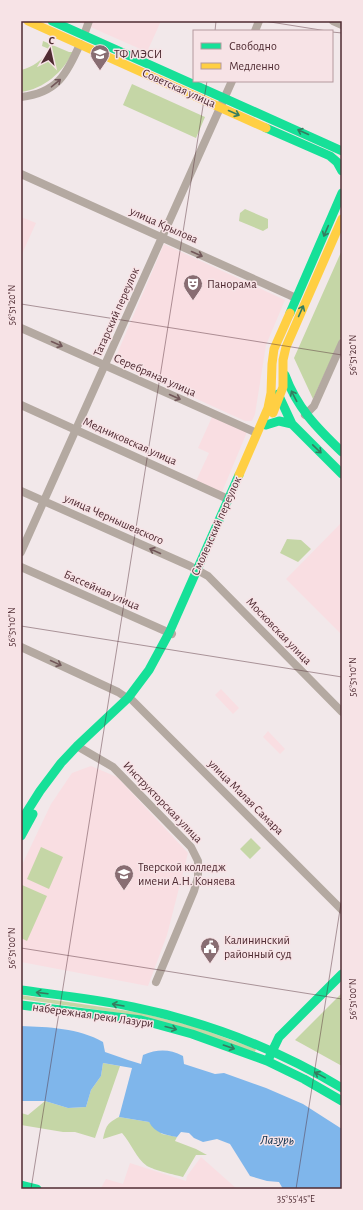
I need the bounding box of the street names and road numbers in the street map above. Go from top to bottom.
street label: Советская улица [140,66,218,111]
street label: улица Крылова [127,204,200,246]
street label: Татарский переулок [91,265,142,359]
street label: Серебряная улица [112,351,198,400]
street label: Медниковская улица [81,415,179,468]
street label: Смоленский переулок [189,474,244,578]
street label: улица Чернышевского [61,491,166,547]
street label: Бассейная улица [62,568,142,613]
street label: Московская улица [243,595,314,668]
street label: улица Малая Самара [205,756,286,838]
street label: Инструкторская улица [120,759,205,846]
street label: набережная реки Лазури [32,1001,154,1030]

